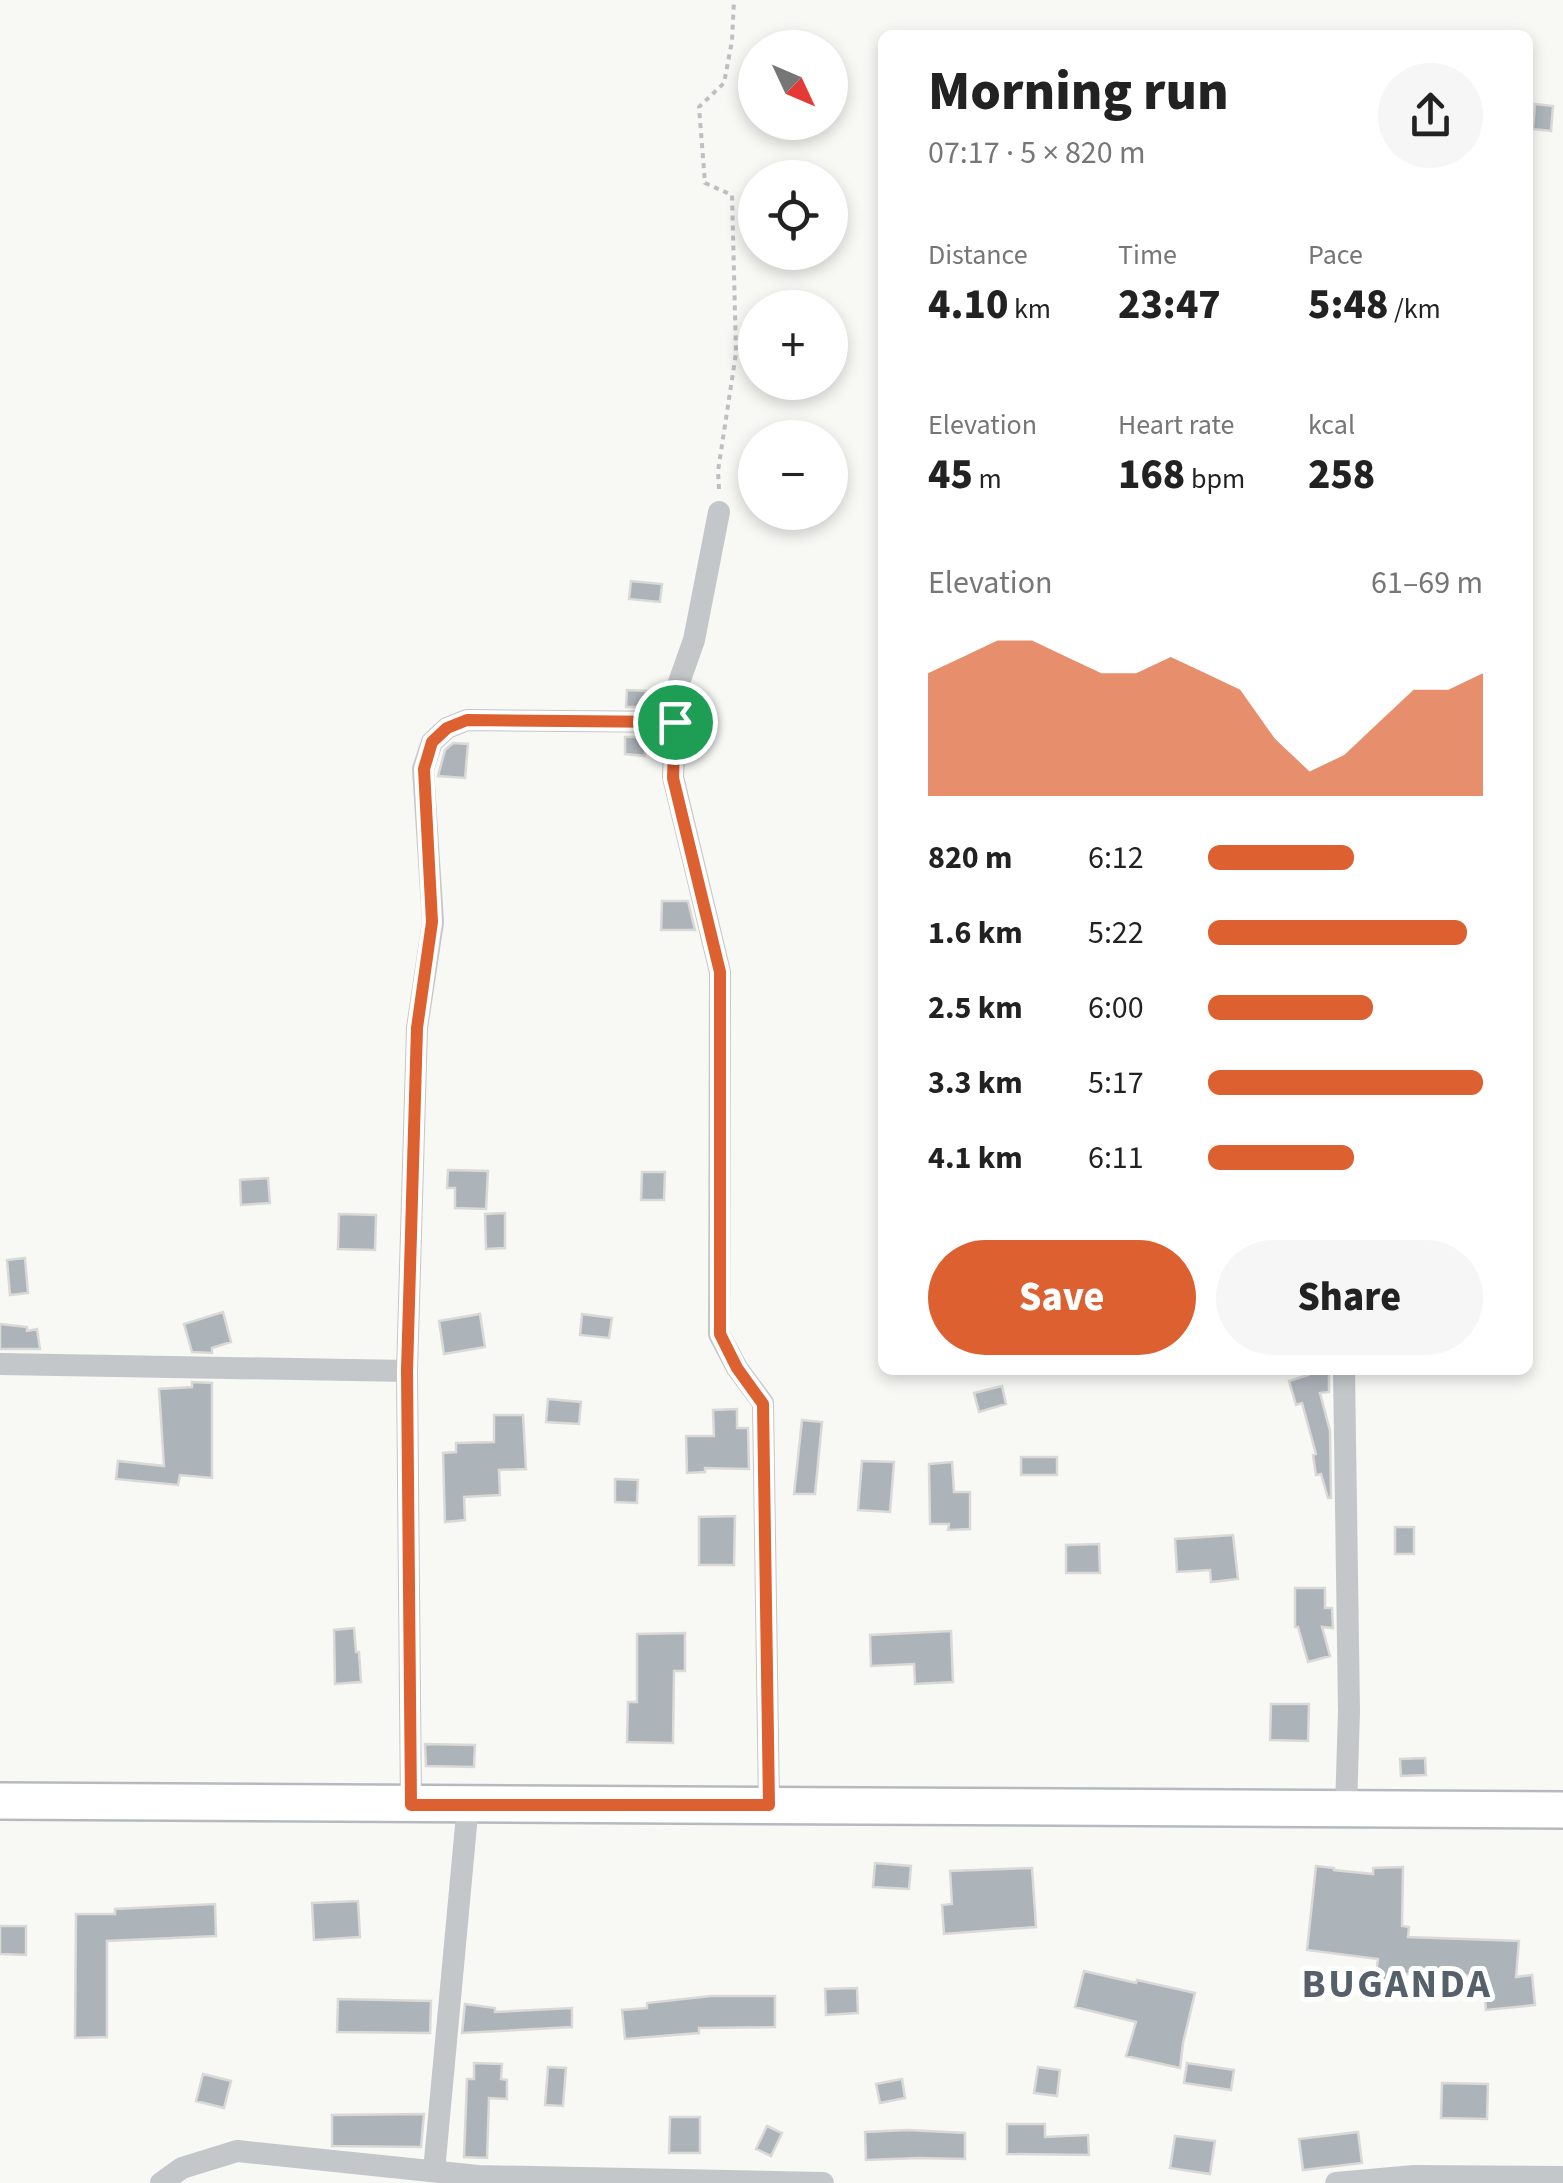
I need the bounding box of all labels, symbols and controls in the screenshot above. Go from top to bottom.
north arrow [738,30,848,140]
map controls [738,30,848,530]
text: Morning run [928,53,1229,131]
button: share [1378,63,1483,168]
text: 07:17 · 5 × 820 m [928,130,1146,176]
button: locate [738,160,848,270]
text: Distance [928,235,1028,275]
text: Time [1118,235,1177,275]
text: Pace [1308,235,1363,275]
text: 4.10 [928,275,1008,335]
text: 23:47 [1118,275,1221,335]
text: 5:48 [1308,275,1388,335]
text: km [1008,289,1051,329]
text: /km [1388,289,1441,329]
button: + [738,290,848,400]
text: Elevation [928,405,1037,445]
text: Heart rate [1118,405,1234,445]
text: kcal [1308,405,1355,445]
button: − [738,420,848,530]
text: 45 [928,445,973,505]
text: 168 [1118,445,1185,505]
text: 258 [1308,445,1375,505]
text: m [973,459,1002,499]
text: bpm [1185,459,1245,499]
text: Elevation [928,560,1053,606]
text: 61–69 m [1371,560,1483,606]
pin [633,680,718,765]
icon: arrive [648,695,703,750]
text: 820 m [928,835,1013,881]
text: 6:12 [1088,835,1144,881]
text: 1.6 km [928,910,1023,956]
text: 5:22 [1088,910,1144,956]
text: 2.5 km [928,985,1023,1031]
text: 6:00 [1088,985,1144,1031]
text: 3.3 km [928,1060,1023,1106]
text: 5:17 [1088,1060,1144,1106]
text: 4.1 km [928,1135,1023,1181]
text: 6:11 [1088,1135,1144,1181]
button: Save [928,1240,1196,1355]
button: Share [1216,1240,1483,1355]
district label: BUGANDA [1302,1956,1492,2013]

